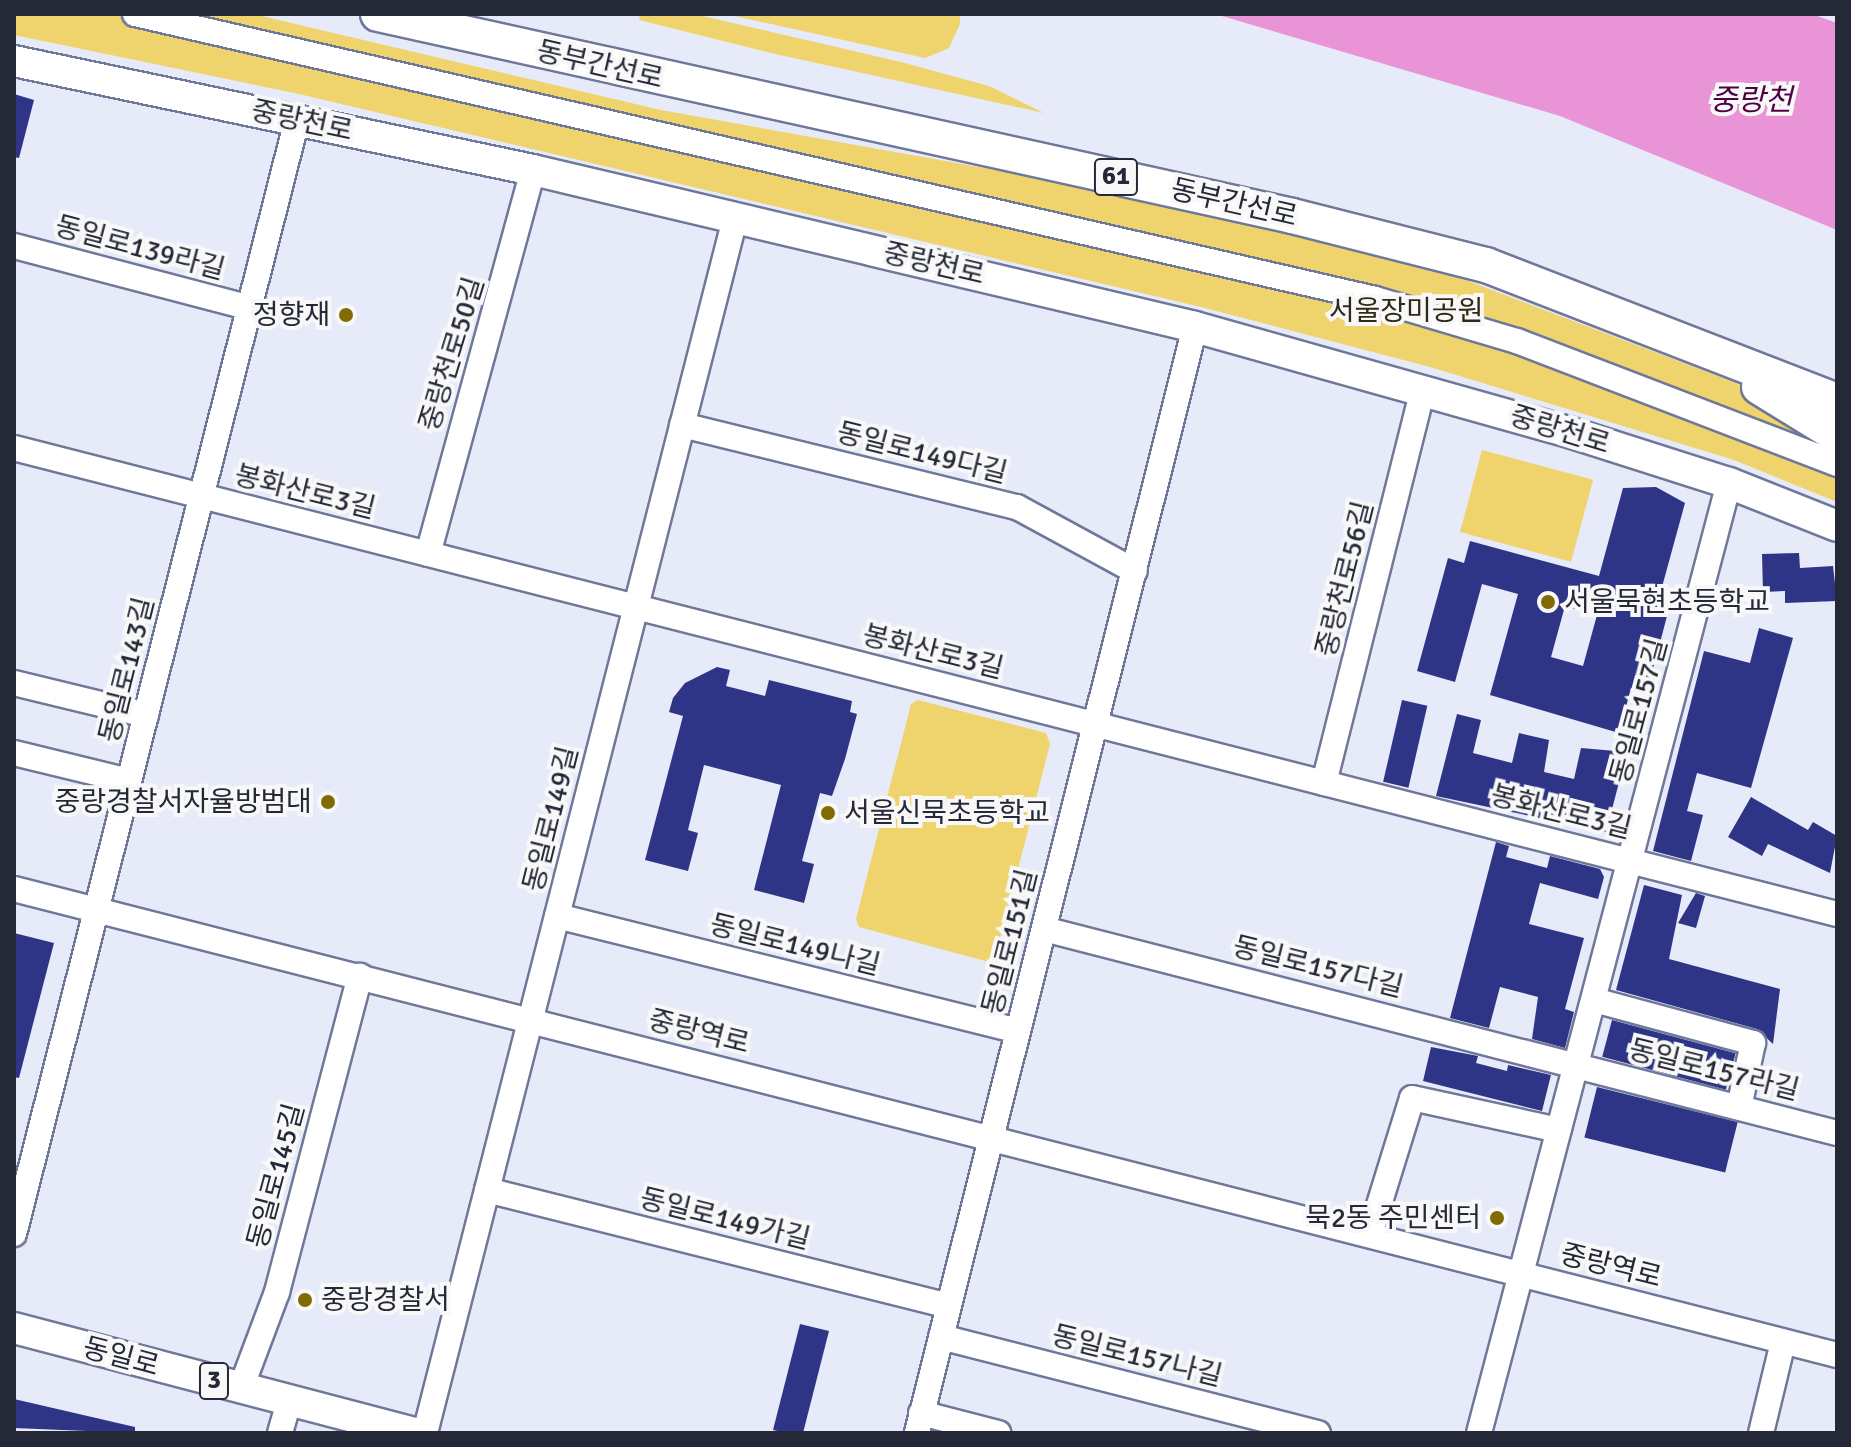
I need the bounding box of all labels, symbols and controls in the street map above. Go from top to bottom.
street label: 동부간선로 [533,34,667,96]
water label: 중랑천 [1710,83,1792,119]
street label: 중랑천로 [248,94,356,148]
road number: 61 [1092,155,1140,199]
street label: 동부간선로 [1167,172,1301,234]
street label: 동일로139라길 [52,209,228,287]
street label: 중랑천로 [880,236,988,292]
street label: 중랑천로50길 [413,273,491,435]
park label: 서울장미공원 [1329,294,1483,328]
place label: 정향재 [253,298,330,332]
marker: 정향재 [337,306,355,324]
street label: 중랑천로 [1506,399,1614,461]
street label: 동일로149다길 [833,416,1011,490]
street label: 봉화산로3길 [231,458,379,526]
street label: 중랑천로56길 [1309,498,1381,660]
place label: 서울묵현초등학교 [1564,585,1770,619]
marker: 서울묵현초등학교 [1539,593,1557,611]
street label: 동일로143길 [93,594,161,746]
street label: 봉화산로3길 [859,618,1007,686]
street label: 동일로157길 [1604,635,1674,787]
street label: 동일로149길 [517,743,585,895]
street label: 봉화산로3길 [1487,778,1635,846]
place label: 중랑경찰서자율방범대 [54,785,312,819]
marker: 중랑경찰서자율방범대 [319,793,337,811]
place label: 서울신묵초등학교 [844,796,1050,830]
marker: 서울신묵초등학교 [819,804,837,822]
street label: 동일로151길 [976,866,1044,1018]
street label: 동일로149나길 [706,908,884,982]
street label: 동일로157다길 [1229,930,1407,1004]
street label: 중랑역로 [645,1003,753,1061]
street label: 동일로157라길 [1625,1033,1803,1107]
street label: 동일로145길 [241,1100,311,1252]
street label: 동일로149가길 [636,1182,814,1256]
place label: 묵2동 주민센터 [1305,1201,1481,1235]
marker: 묵2동 주민센터 [1488,1209,1506,1227]
street label: 중랑역로 [1557,1237,1665,1295]
place label: 중랑경찰서 [321,1283,450,1317]
marker: 중랑경찰서 [296,1291,314,1309]
street label: 동일로157나길 [1048,1319,1226,1393]
street label: 동일로 [79,1331,163,1383]
road number: 3 [198,1359,230,1403]

